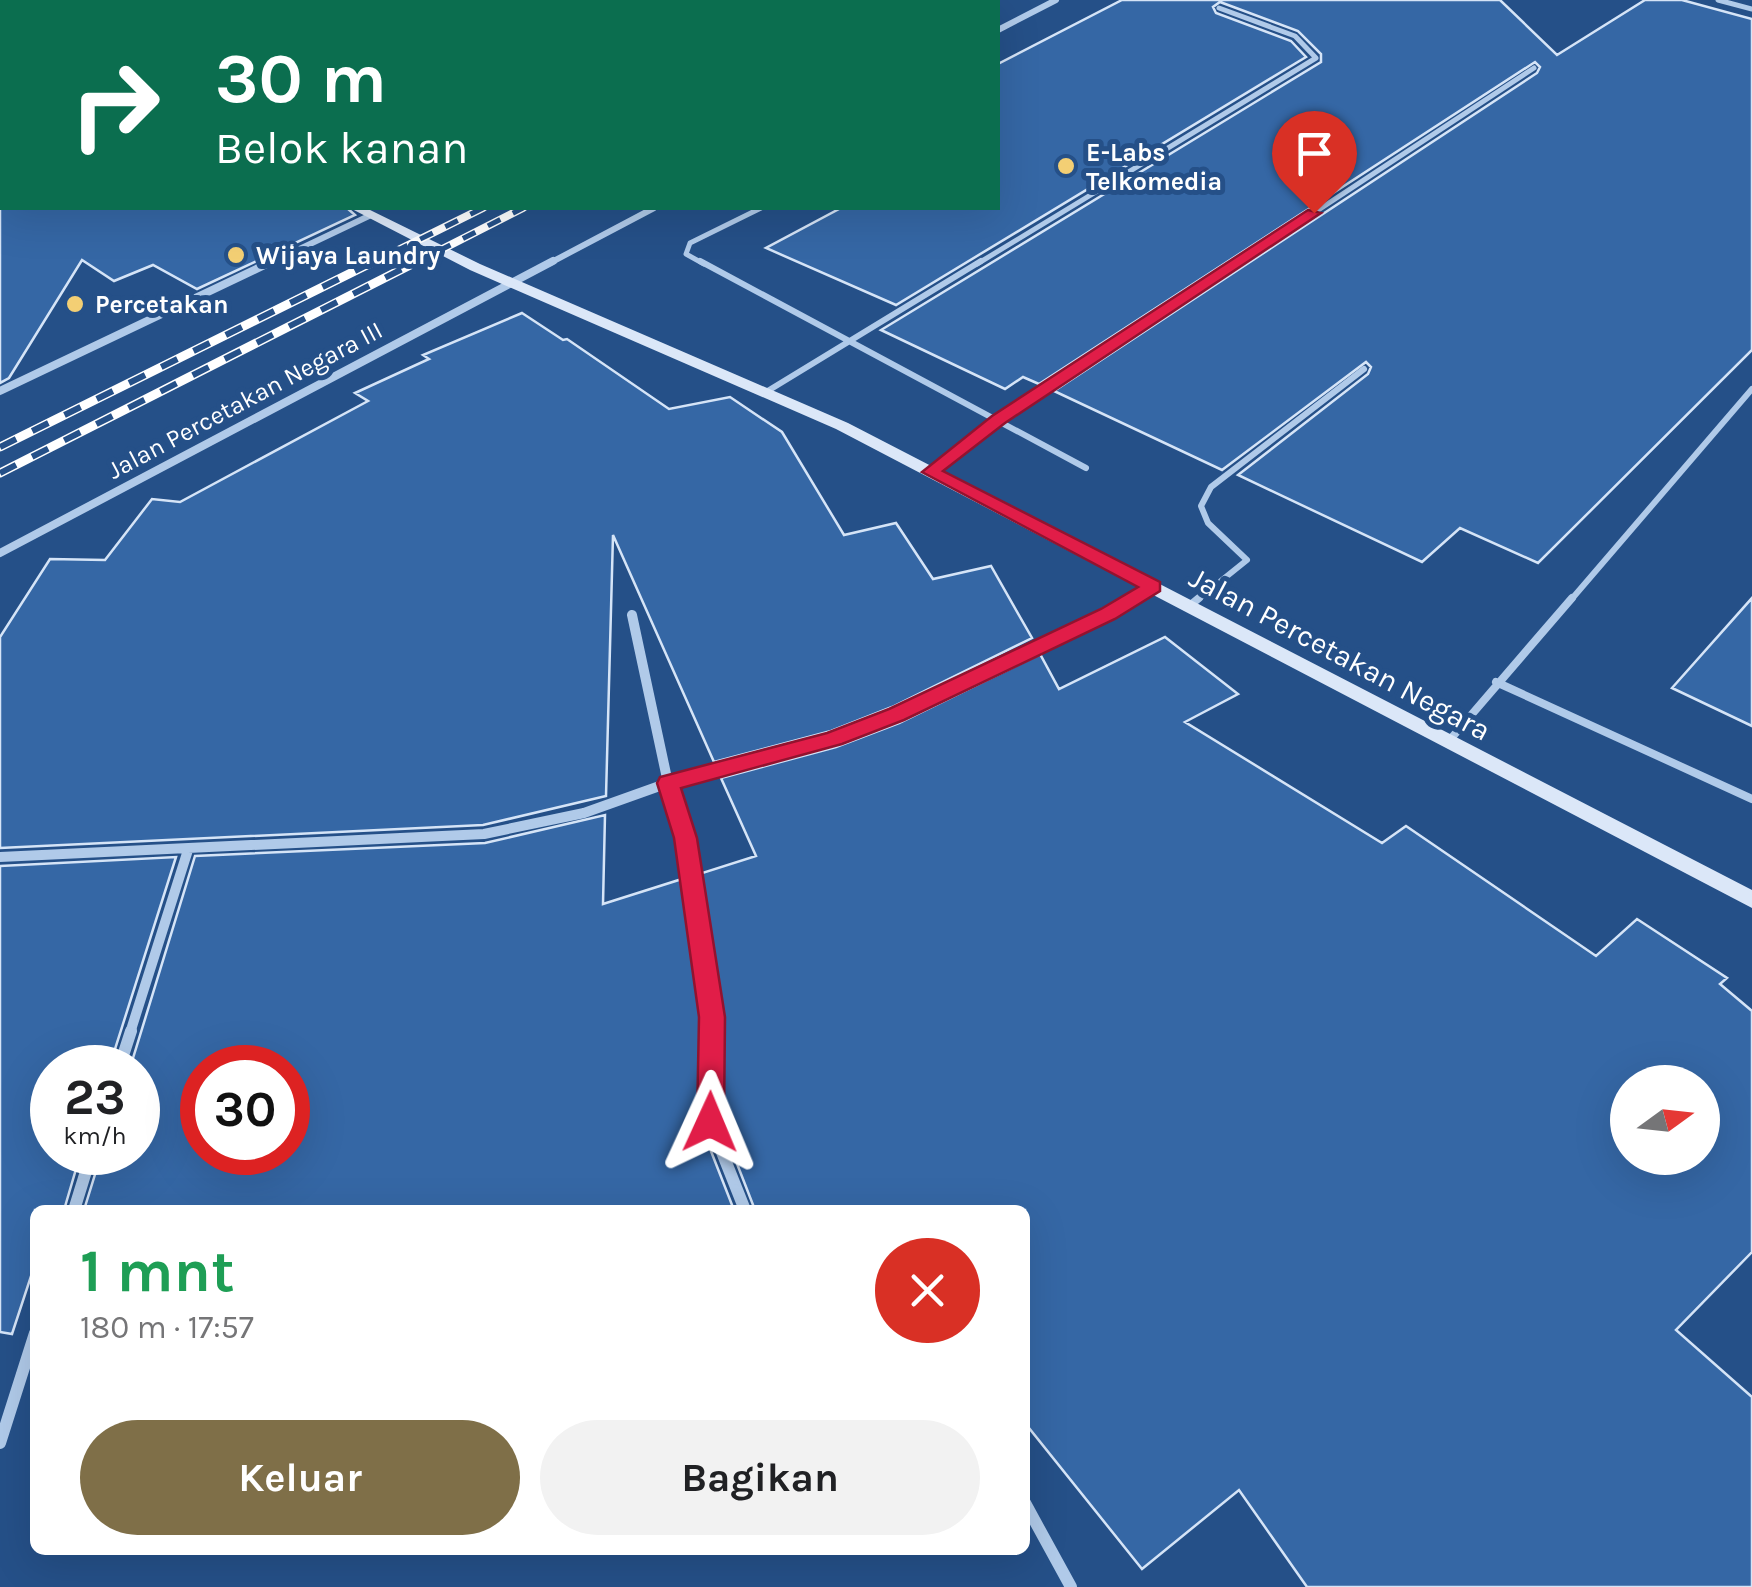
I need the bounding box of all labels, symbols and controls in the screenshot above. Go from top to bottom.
text: 30 m [215,38,387,120]
icon: right [50,40,180,170]
pin [1272,111,1357,214]
text: Belok kanan [215,122,469,174]
icon: arrive [1287,126,1342,181]
place label: E-Labs Telkomedia [1086,138,1222,196]
marker: E-Labs Telkomedia [1055,155,1077,177]
place label: Wijaya Laundry [256,241,441,270]
marker: Wijaya Laundry [225,244,247,266]
place label: Percetakan [95,290,229,319]
marker: Percetakan [64,293,86,315]
street label: Jalan Percetakan Negara III [103,315,387,485]
street label: Jalan Percetakan Negara [1183,559,1497,749]
speed limit sign: 30 [180,1045,310,1175]
north arrow [1610,1065,1720,1175]
map controls [1610,1065,1720,1175]
text: 23 [64,1068,126,1127]
position arrow [658,1070,762,1174]
text: km/h [63,1121,127,1150]
text: 1 mnt [80,1236,235,1306]
button: close [875,1238,980,1343]
text: 180 m · 17:57 [80,1309,254,1346]
button: Keluar [80,1420,520,1535]
button: Bagikan [540,1420,980,1535]

